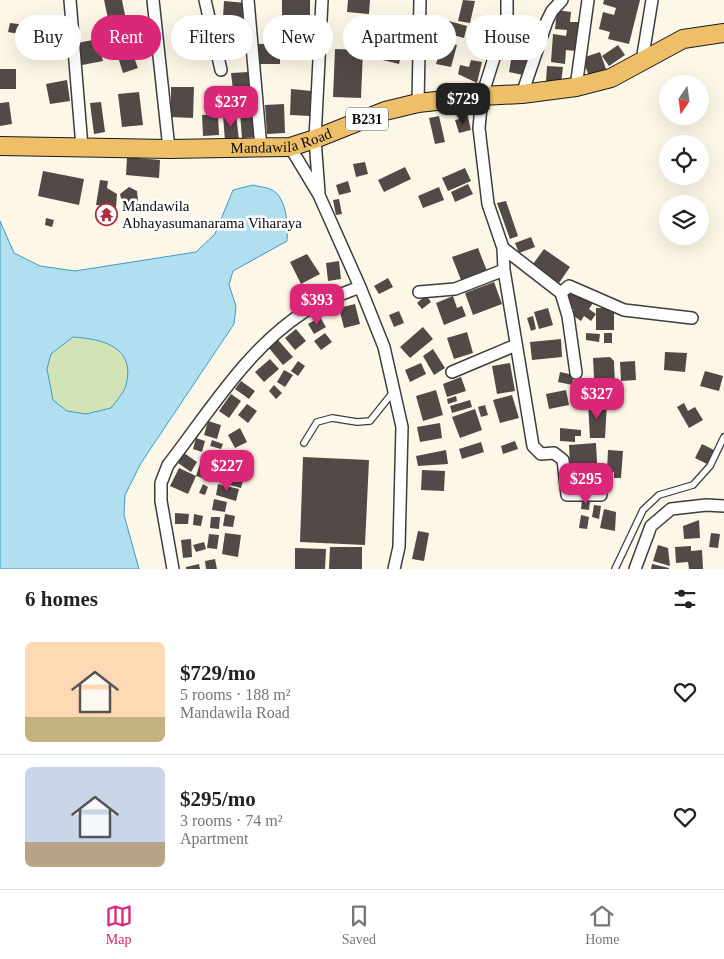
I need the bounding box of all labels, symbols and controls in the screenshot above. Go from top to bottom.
chip: Buy [15,15,81,60]
chip: Rent [91,15,161,60]
chip: Filters [171,15,253,60]
chip: New [263,15,333,60]
chip: Apartment [343,15,456,60]
chip: House [466,15,548,60]
north arrow [659,75,709,125]
map controls [659,75,709,245]
pin: $729 [433,82,493,125]
pin: $237 [201,86,261,128]
text: $729 [447,90,479,107]
text: $237 [215,93,247,110]
road number: B231 [346,108,388,130]
street label: Mandawila Road [230,125,334,156]
button: locate [659,135,709,185]
button: layers [659,195,709,245]
place label: Mandawila Abhayasumanarama Viharaya [122,198,302,231]
temple icon: Mandawila Abhayasumanarama Viharaya [94,203,118,227]
pin: $393 [287,284,347,326]
text: $393 [301,291,333,308]
pin: $327 [567,378,627,420]
text: $327 [581,385,613,402]
pin: $227 [197,450,257,492]
text: $227 [211,457,243,474]
pin: $295 [556,462,616,505]
text: $295 [570,470,602,487]
icon: filters [671,585,699,613]
text: 6 homes [25,587,98,611]
text: $729/mo [180,661,256,685]
icon: home [65,662,125,722]
icon: heart [671,678,699,706]
text: 5 rooms · 188 m² [180,686,291,703]
text: Mandawila Road [180,704,290,721]
icon: home [65,787,125,847]
text: $295/mo [180,787,256,811]
icon: heart [671,803,699,831]
text: 3 rooms · 74 m² [180,812,283,829]
text: Apartment [180,830,248,847]
tab: Map [105,902,133,948]
tab: Saved [342,902,376,948]
tab: Home [585,902,619,948]

